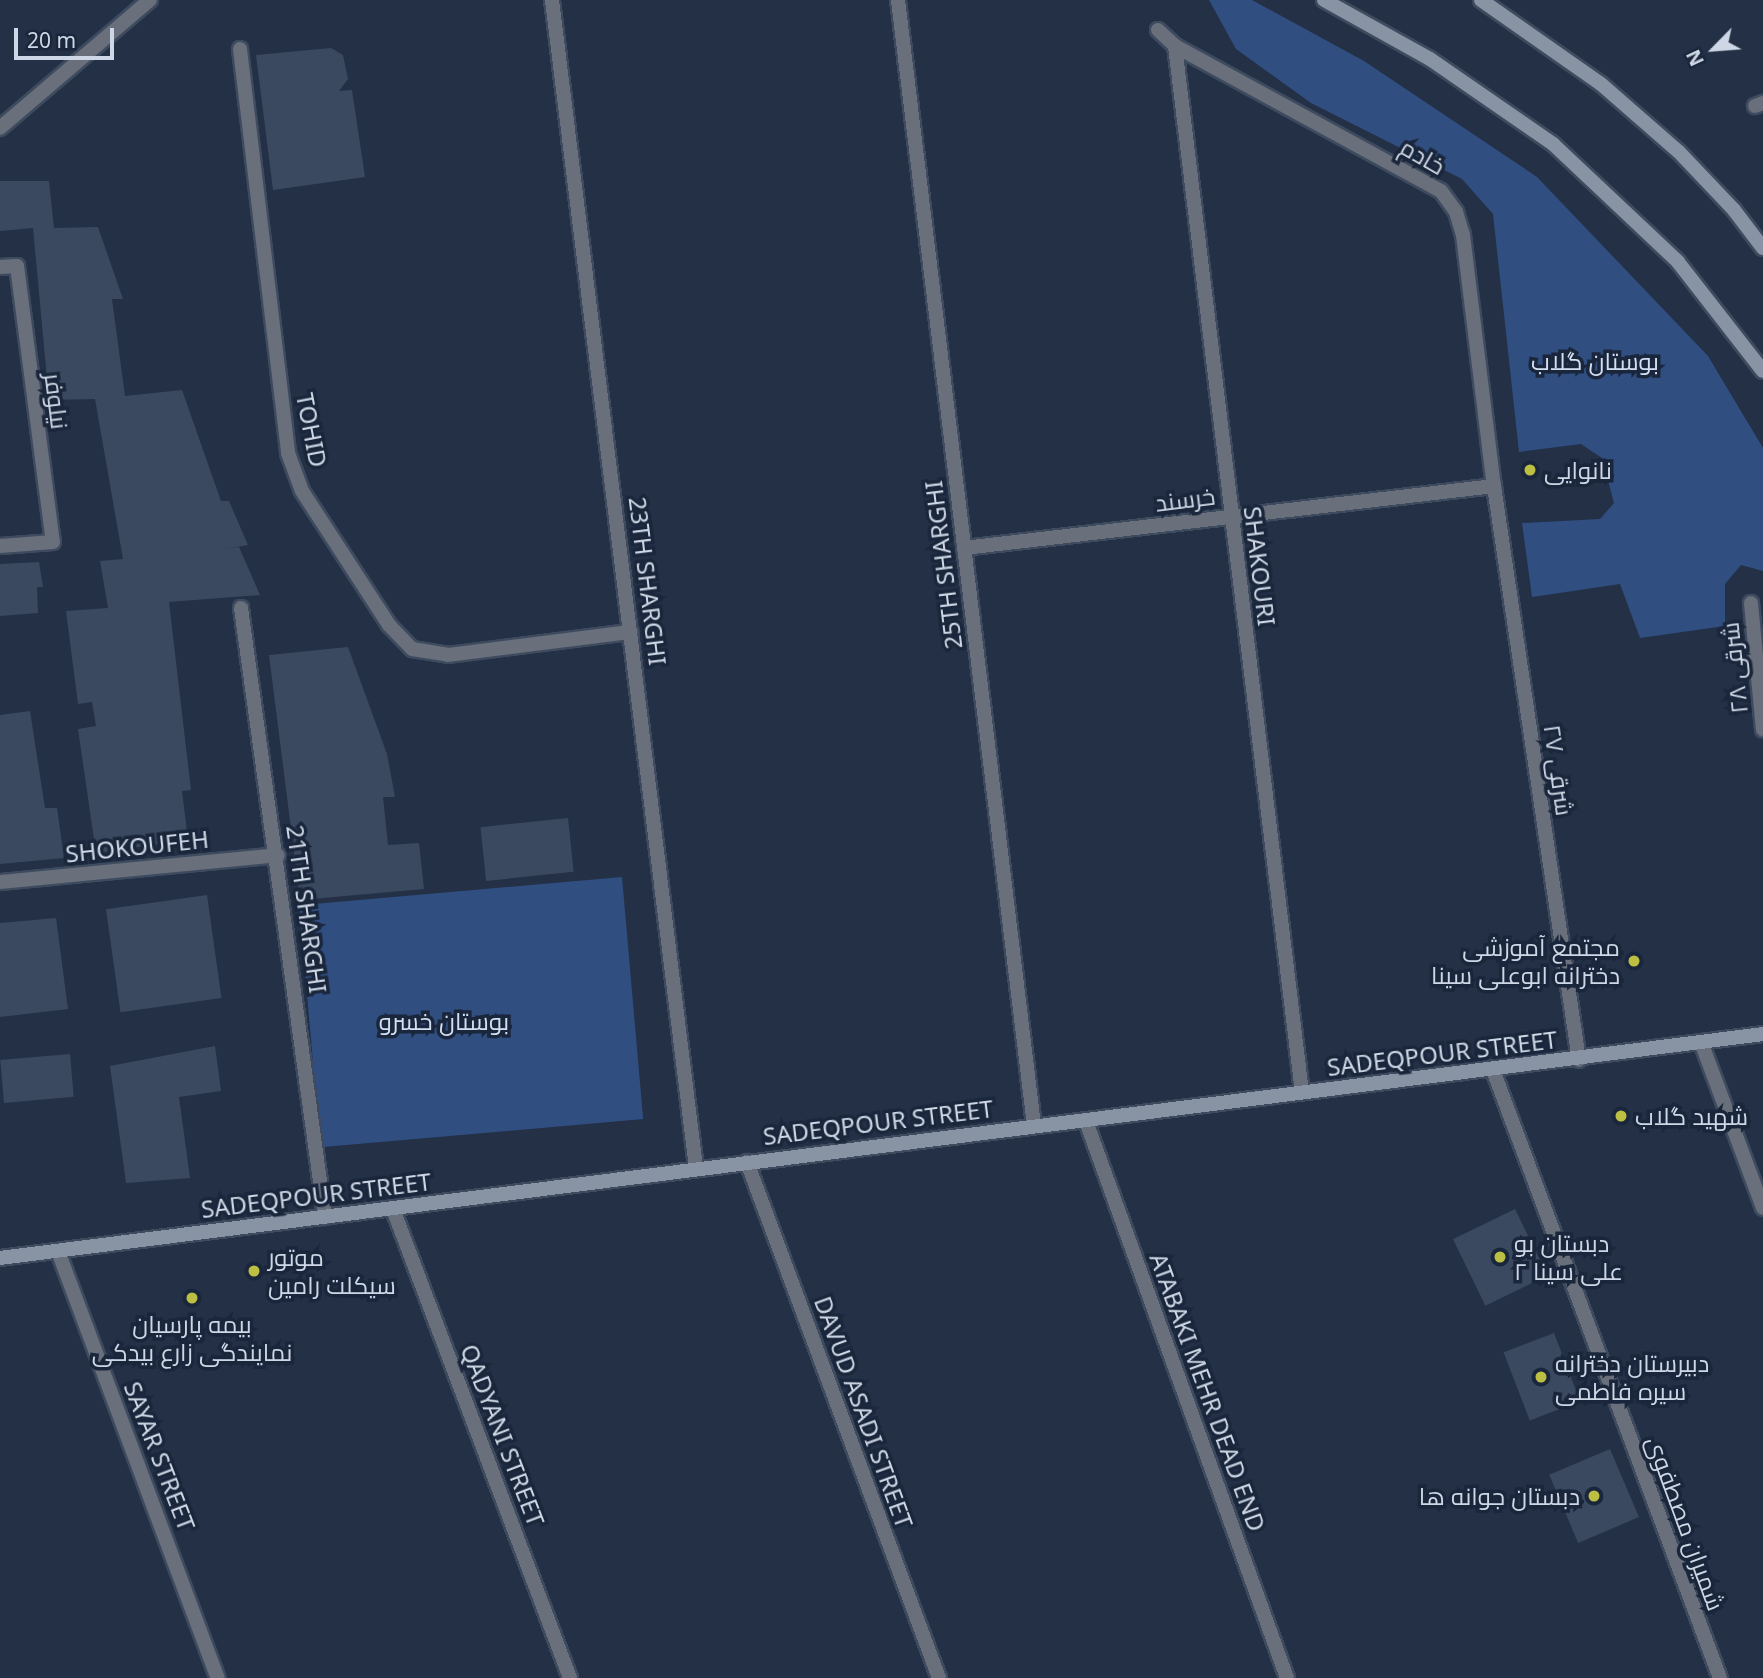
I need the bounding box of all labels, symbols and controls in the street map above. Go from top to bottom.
scale bar [18,14,117,58]
north arrow [1679,14,1749,84]
text: 20 m [27,26,76,54]
text: N [1680,45,1710,70]
street label: خادم [1395,132,1451,180]
park label: بوستان گلاب [1531,347,1659,375]
street label: نیلوفر [39,371,75,431]
street label: TOHID [291,390,333,470]
place label: نانوایی [1544,456,1612,484]
marker: نانوایی [1522,462,1538,478]
street label: 25TH SHARGHI [918,479,968,651]
street label: خرسند [1153,481,1217,517]
street label: 23TH SHARGHI [623,495,673,667]
street label: SHAKOURI [1238,505,1282,627]
street label: ۲۸ شرقی [1715,621,1753,715]
street label: ۲۷ شرقی [1538,723,1580,817]
street label: 21TH SHARGHI [281,823,333,995]
street label: SHOKOUFEH [64,824,210,868]
place label: مجتمع آموزشی دخترانه ابوعلی سینا [1431,933,1620,989]
marker: مجتمع آموزشی دخترانه ابوعلی سینا [1626,953,1642,969]
park label: بوستان خسرو [379,1007,509,1035]
street label: SADEQPOUR STREET [1325,1025,1559,1081]
street label: SADEQPOUR STREET [761,1094,995,1150]
place label: شهید گلاب [1635,1102,1748,1130]
marker: شهید گلاب [1613,1108,1629,1124]
street label: SADEQPOUR STREET [199,1167,433,1223]
place label: دبستان بو علی سینا ۲ [1514,1229,1623,1285]
place label: موتور سیکلت رامین [268,1243,396,1299]
street label: ATABAKI MEHR DEAD END [1144,1249,1272,1535]
marker: دبستان بو علی سینا ۲ [1492,1249,1508,1265]
marker: موتور سیکلت رامین [246,1263,262,1279]
marker: بیمه پارسیان نمایندگی زارع بیدکی [184,1290,200,1306]
street label: DAVUD ASADI STREET [809,1292,919,1532]
place label: بیمه پارسیان نمایندگی زارع بیدکی [92,1310,292,1366]
street label: QADYANI STREET [455,1340,551,1530]
place label: دبیرستان دخترانه سیره فاطمی [1555,1349,1709,1405]
marker: دبیرستان دخترانه سیره فاطمی [1533,1369,1549,1385]
street label: SAYAR STREET [118,1377,202,1535]
street label: شمیران مصطفوی [1641,1432,1731,1614]
place label: دبستان جوانه ها [1419,1482,1580,1510]
marker: دبستان جوانه ها [1586,1488,1602,1504]

